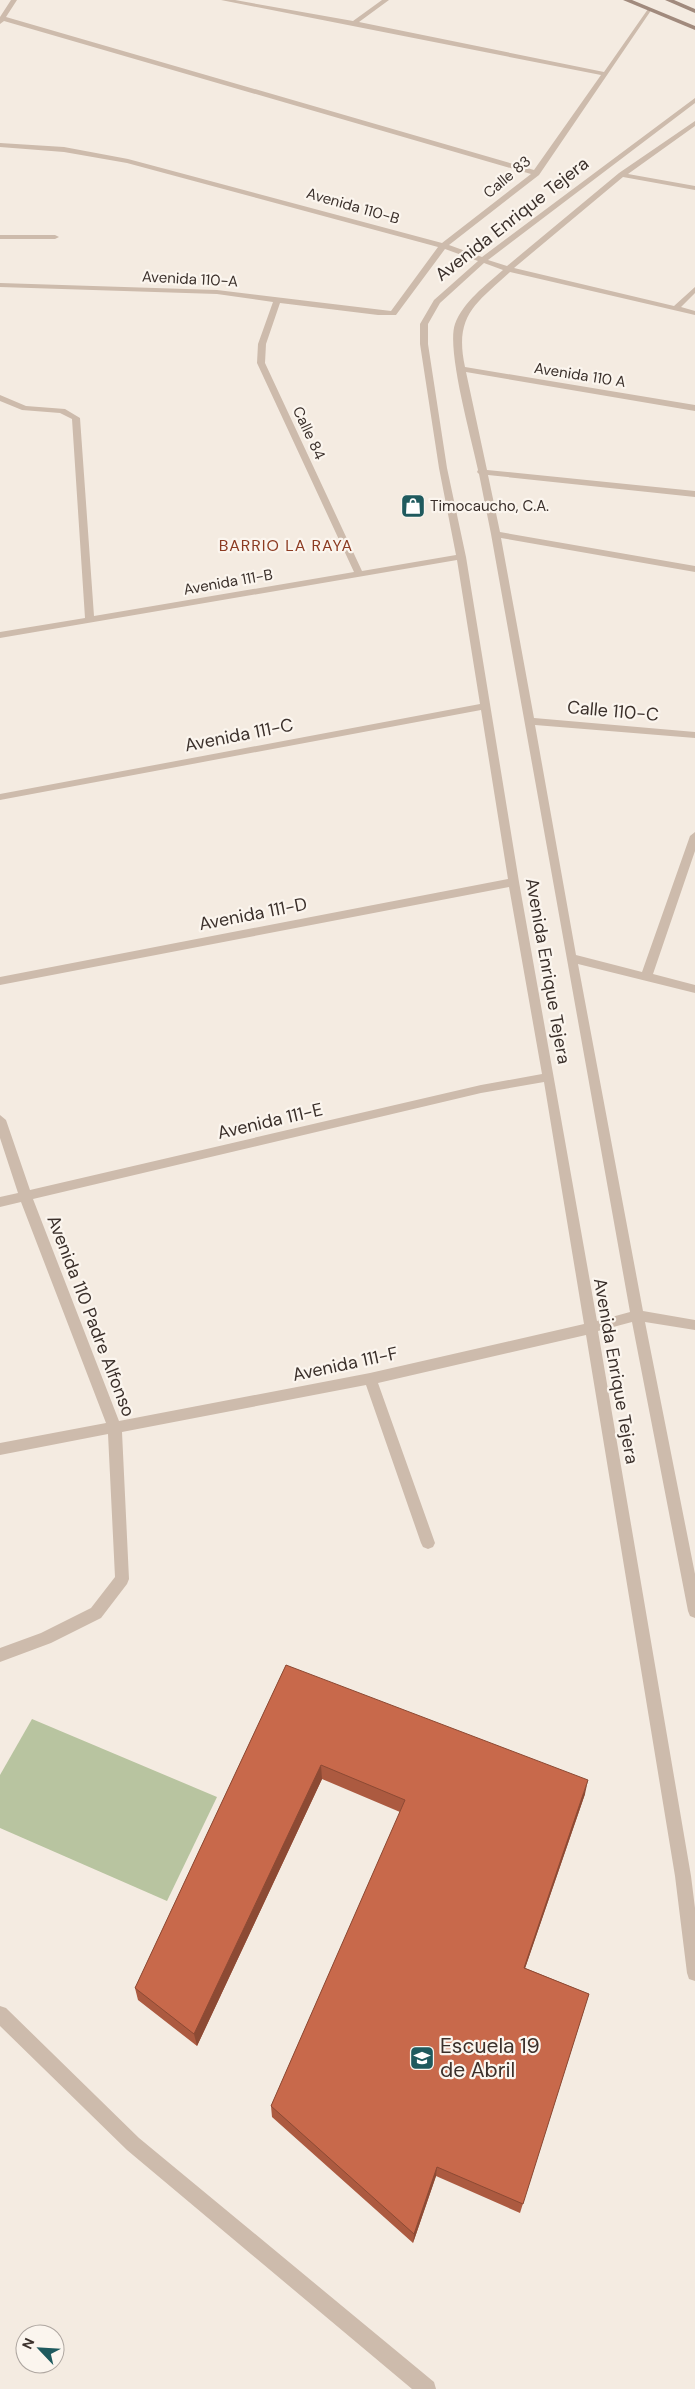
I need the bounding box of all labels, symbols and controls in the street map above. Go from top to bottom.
street label: Avenida Enrique Tejera [430,151,594,287]
street label: Calle 83 [479,151,535,203]
street label: Avenida 110-B [304,183,402,229]
street label: Avenida 110-A [141,266,239,292]
street label: Avenida 110 A [533,358,627,392]
street label: Calle 84 [288,403,330,463]
shop icon: Timocaucho, C.A. [400,493,426,519]
place label: Timocaucho, C.A. [430,496,549,516]
district label: BARRIO LA RAYA [219,535,353,556]
street label: Avenida 111-B [182,564,274,600]
street label: Calle 110-C [566,695,660,727]
street label: Avenida 111-C [183,713,296,757]
street label: Avenida Enrique Tejera [520,876,576,1066]
street label: Avenida 111-D [197,892,309,936]
street label: Avenida 111-E [215,1097,325,1145]
street label: Avenida 110 Padre Alfonso [41,1212,141,1420]
street label: Avenida Enrique Tejera [588,1276,644,1466]
street label: Avenida 111-F [290,1341,400,1387]
place label: Escuela 19 de Abril [440,2032,540,2084]
school or university icon: Escuela 19 de Abril [409,2045,435,2071]
north arrow [15,2324,65,2374]
text: N [18,2335,39,2352]

